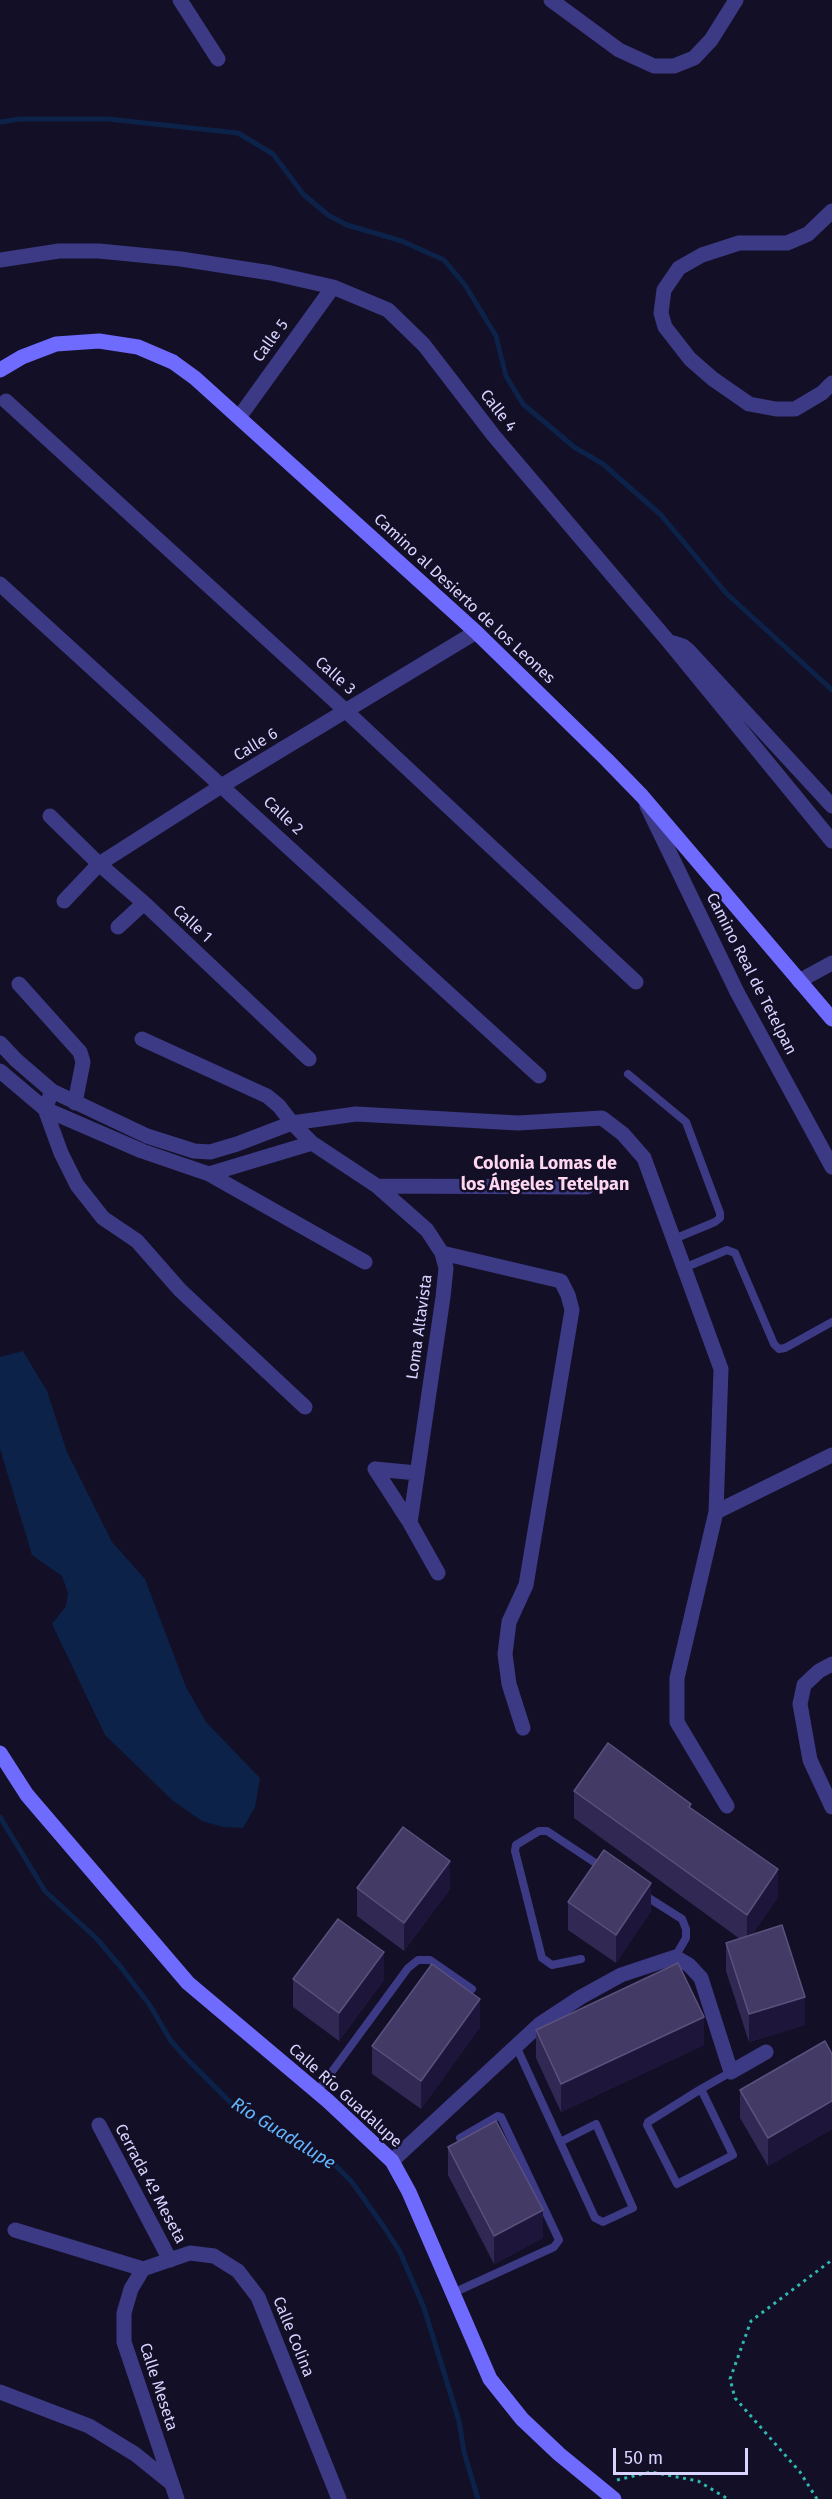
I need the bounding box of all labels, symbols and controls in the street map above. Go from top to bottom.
street label: Calle 5 [249,316,293,366]
street label: Calle 4 [476,386,520,436]
street label: Camino al Desierto de los Leones [369,510,559,688]
street label: Calle 3 [311,653,359,699]
street label: Calle 6 [230,724,282,766]
street label: Calle 2 [259,793,307,839]
street label: Camino Real de Tetelpan [702,890,800,1058]
street label: Calle 1 [168,901,216,947]
district label: Colonia Lomas de los Ángeles Tetelpan [461,1153,629,1196]
street label: Loma Altavista [403,1273,437,1381]
street label: Calle Río Guadalupe [284,2040,406,2152]
water label: Río Guadalupe [227,2093,339,2175]
street label: Cerrada 4º Meseta [110,2121,190,2247]
street label: Calle Colina [268,2294,318,2380]
street label: Calle Meseta [135,2341,181,2433]
scale bar [616,2436,751,2474]
text: 50 m [624,2447,663,2469]

